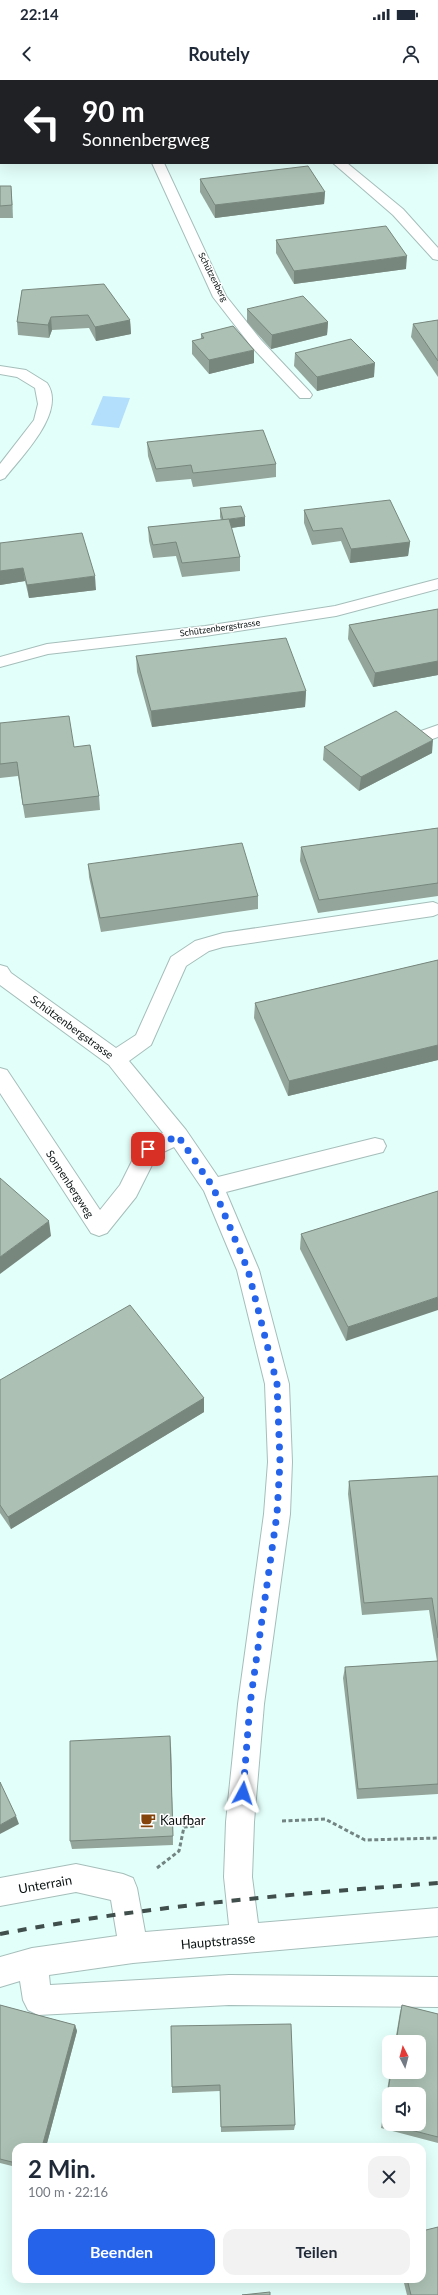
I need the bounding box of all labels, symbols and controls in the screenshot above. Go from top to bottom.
text: 22:14 [20,5,59,23]
icon: back [16,43,38,65]
text: Routely [188,43,250,65]
icon: person [400,43,422,65]
text: 90 m [82,94,145,128]
icon: left [16,96,68,148]
text: Sonnenbergweg [82,128,210,150]
street label: Schützenberg [196,250,231,304]
street label: Schützenbergstrasse [179,616,261,639]
street label: Schützenbergstrasse [28,992,116,1061]
pin [131,1132,165,1166]
icon: arrive [137,1138,159,1160]
street label: Sonnenbergweg [44,1147,97,1220]
position arrow [222,1772,264,1814]
cafe icon: Kaufbar [139,1811,157,1829]
place label: Kaufbar [160,1812,206,1828]
street label: Unterrain [17,1871,73,1897]
street label: Hauptstrasse [180,1930,256,1952]
north arrow [382,2035,426,2079]
map controls [382,2035,426,2131]
button: sound [382,2087,426,2131]
text: 2 Min. [28,2154,96,2183]
button: close [368,2156,410,2198]
text: 100 m · 22:16 [28,2184,108,2200]
button: Beenden [28,2229,215,2275]
button: Teilen [223,2229,410,2275]

